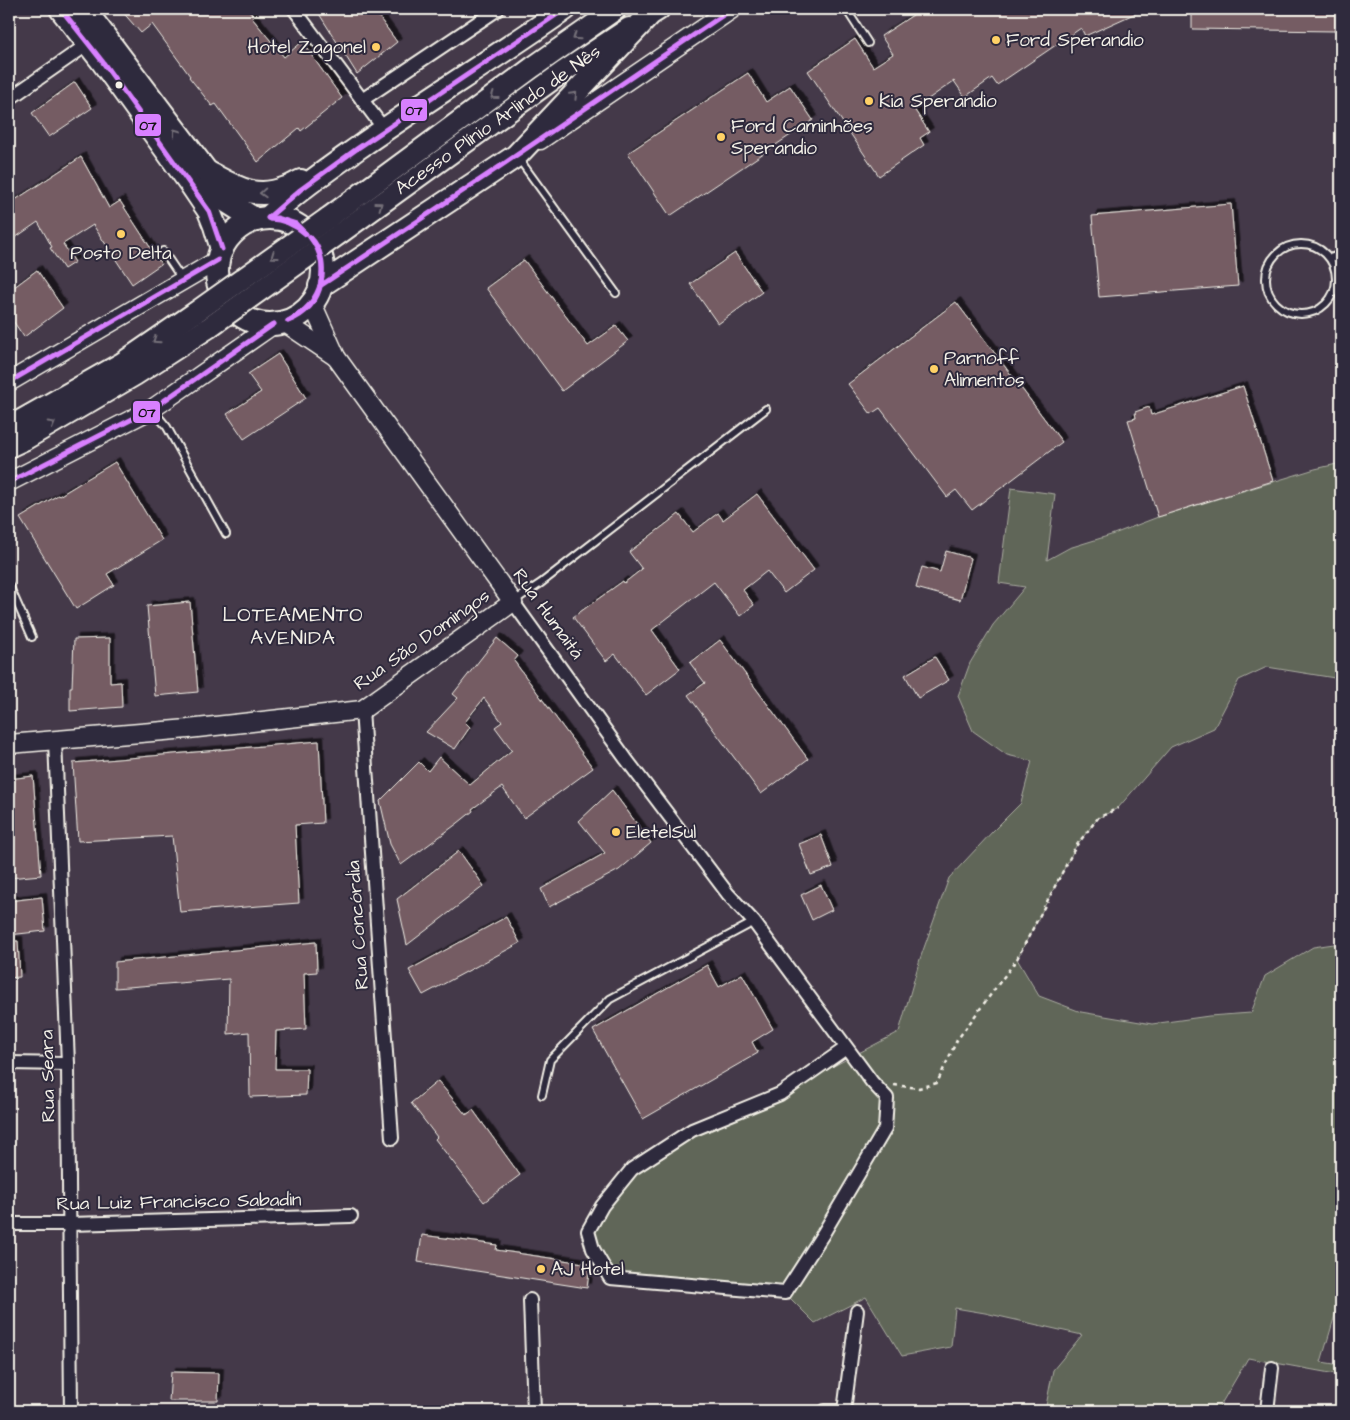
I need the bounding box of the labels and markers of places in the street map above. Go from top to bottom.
place label: Ford Sperandio [1006,27,1144,54]
place label: Hotel Zagonel [247,34,366,62]
marker: Ford Sperandio [990,34,1002,46]
marker: Hotel Zagonel [370,41,382,53]
unlabelled marker [114,80,124,90]
place label: Kia Sperandio [879,88,997,115]
marker: Kia Sperandio [863,95,875,107]
place label: Ford Caminhões Sperandio [731,113,873,162]
marker: Ford Caminhões Sperandio [715,131,727,143]
marker: Posto Delta [115,228,127,240]
place label: Posto Delta [70,240,172,267]
place label: Parnoff Alimentos [944,345,1025,394]
marker: Parnoff Alimentos [928,363,940,375]
place label: EletelSul [626,819,696,846]
marker: EletelSul [610,826,622,838]
place label: AJ Hotel [551,1256,624,1283]
marker: AJ Hotel [535,1263,547,1275]

